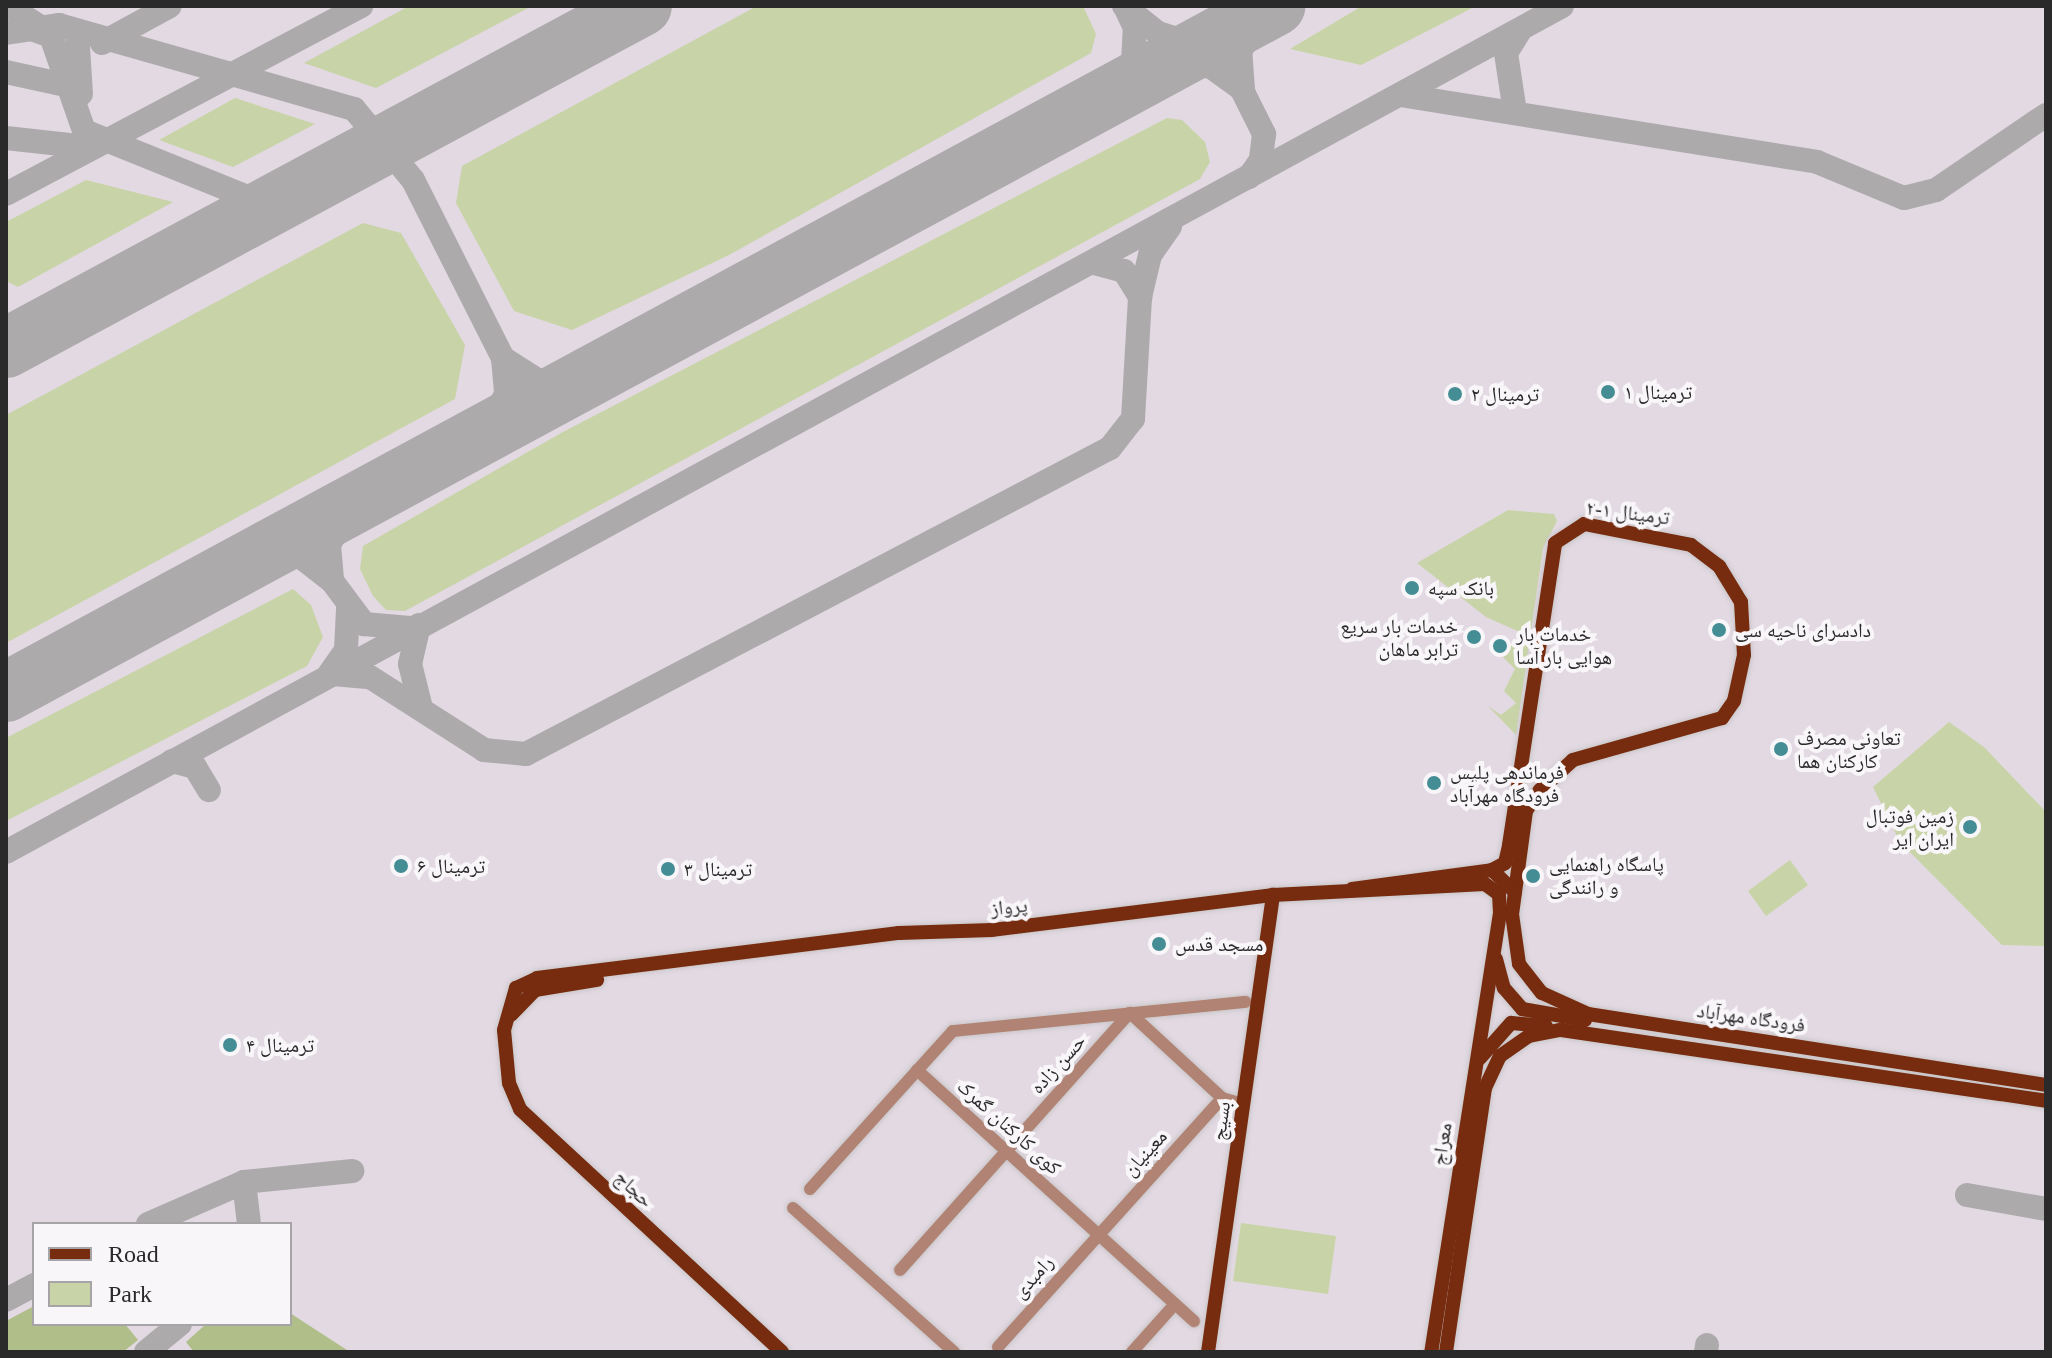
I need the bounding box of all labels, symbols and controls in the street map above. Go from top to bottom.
place label: ترمینال ۱ [1624,380,1692,404]
place label: ترمینال ۲ [1471,382,1539,406]
marker: ترمینال ۱ [1599,383,1617,401]
marker: ترمینال ۲ [1446,385,1464,403]
street label: ترمینال ۱-۲ [1585,496,1671,530]
place label: بانک سپه [1428,576,1494,600]
marker: بانک سپه [1403,579,1421,597]
place label: خدمات بار سریع ترابر ماهان [1340,614,1458,661]
place label: دادسرای ناحیه سی [1735,618,1871,642]
marker: دادسرای ناحیه سی [1710,621,1728,639]
place label: خدمات بار هوایی بار آسا [1516,622,1612,669]
marker: خدمات بار سریع ترابر ماهان [1465,628,1483,646]
marker: خدمات بار هوایی بار آسا [1491,637,1509,655]
place label: تعاونی مصرف کارکنان هما [1797,726,1901,773]
marker: تعاونی مصرف کارکنان هما [1772,740,1790,758]
place label: فرماندهی پلیس فرودگاه مهرآباد [1450,760,1564,807]
marker: فرماندهی پلیس فرودگاه مهرآباد [1425,774,1443,792]
place label: زمین فوتبال ایران ایر [1866,804,1954,851]
marker: زمین فوتبال ایران ایر [1961,818,1979,836]
place label: پاسگاه راهنمایی و رانندگی [1549,852,1664,899]
place label: ترمینال ۶ [417,854,485,878]
marker: ترمینال ۶ [392,857,410,875]
place label: ترمینال ۳ [684,857,752,881]
marker: ترمینال ۳ [659,860,677,878]
marker: پاسگاه راهنمایی و رانندگی [1524,867,1542,885]
street label: پرواز [989,893,1029,921]
place label: مسجد قدس [1175,932,1263,956]
marker: مسجد قدس [1150,935,1168,953]
street label: فرودگاه مهرآباد [1695,999,1807,1037]
street label: حسن زاده [1025,1029,1091,1099]
place label: ترمینال ۴ [246,1033,314,1057]
marker: ترمینال ۴ [221,1036,239,1054]
street label: کوی کارکنان گمرک [952,1074,1066,1180]
street label: بسیج [1206,1100,1236,1142]
street label: معراج [1427,1121,1457,1167]
street label: معینیان [1118,1125,1172,1181]
street label: حجاج [610,1165,658,1213]
legend [32,1222,292,1326]
text: Road [108,1241,159,1267]
street label: رامبدی [1008,1251,1058,1303]
text: Park [108,1281,152,1307]

